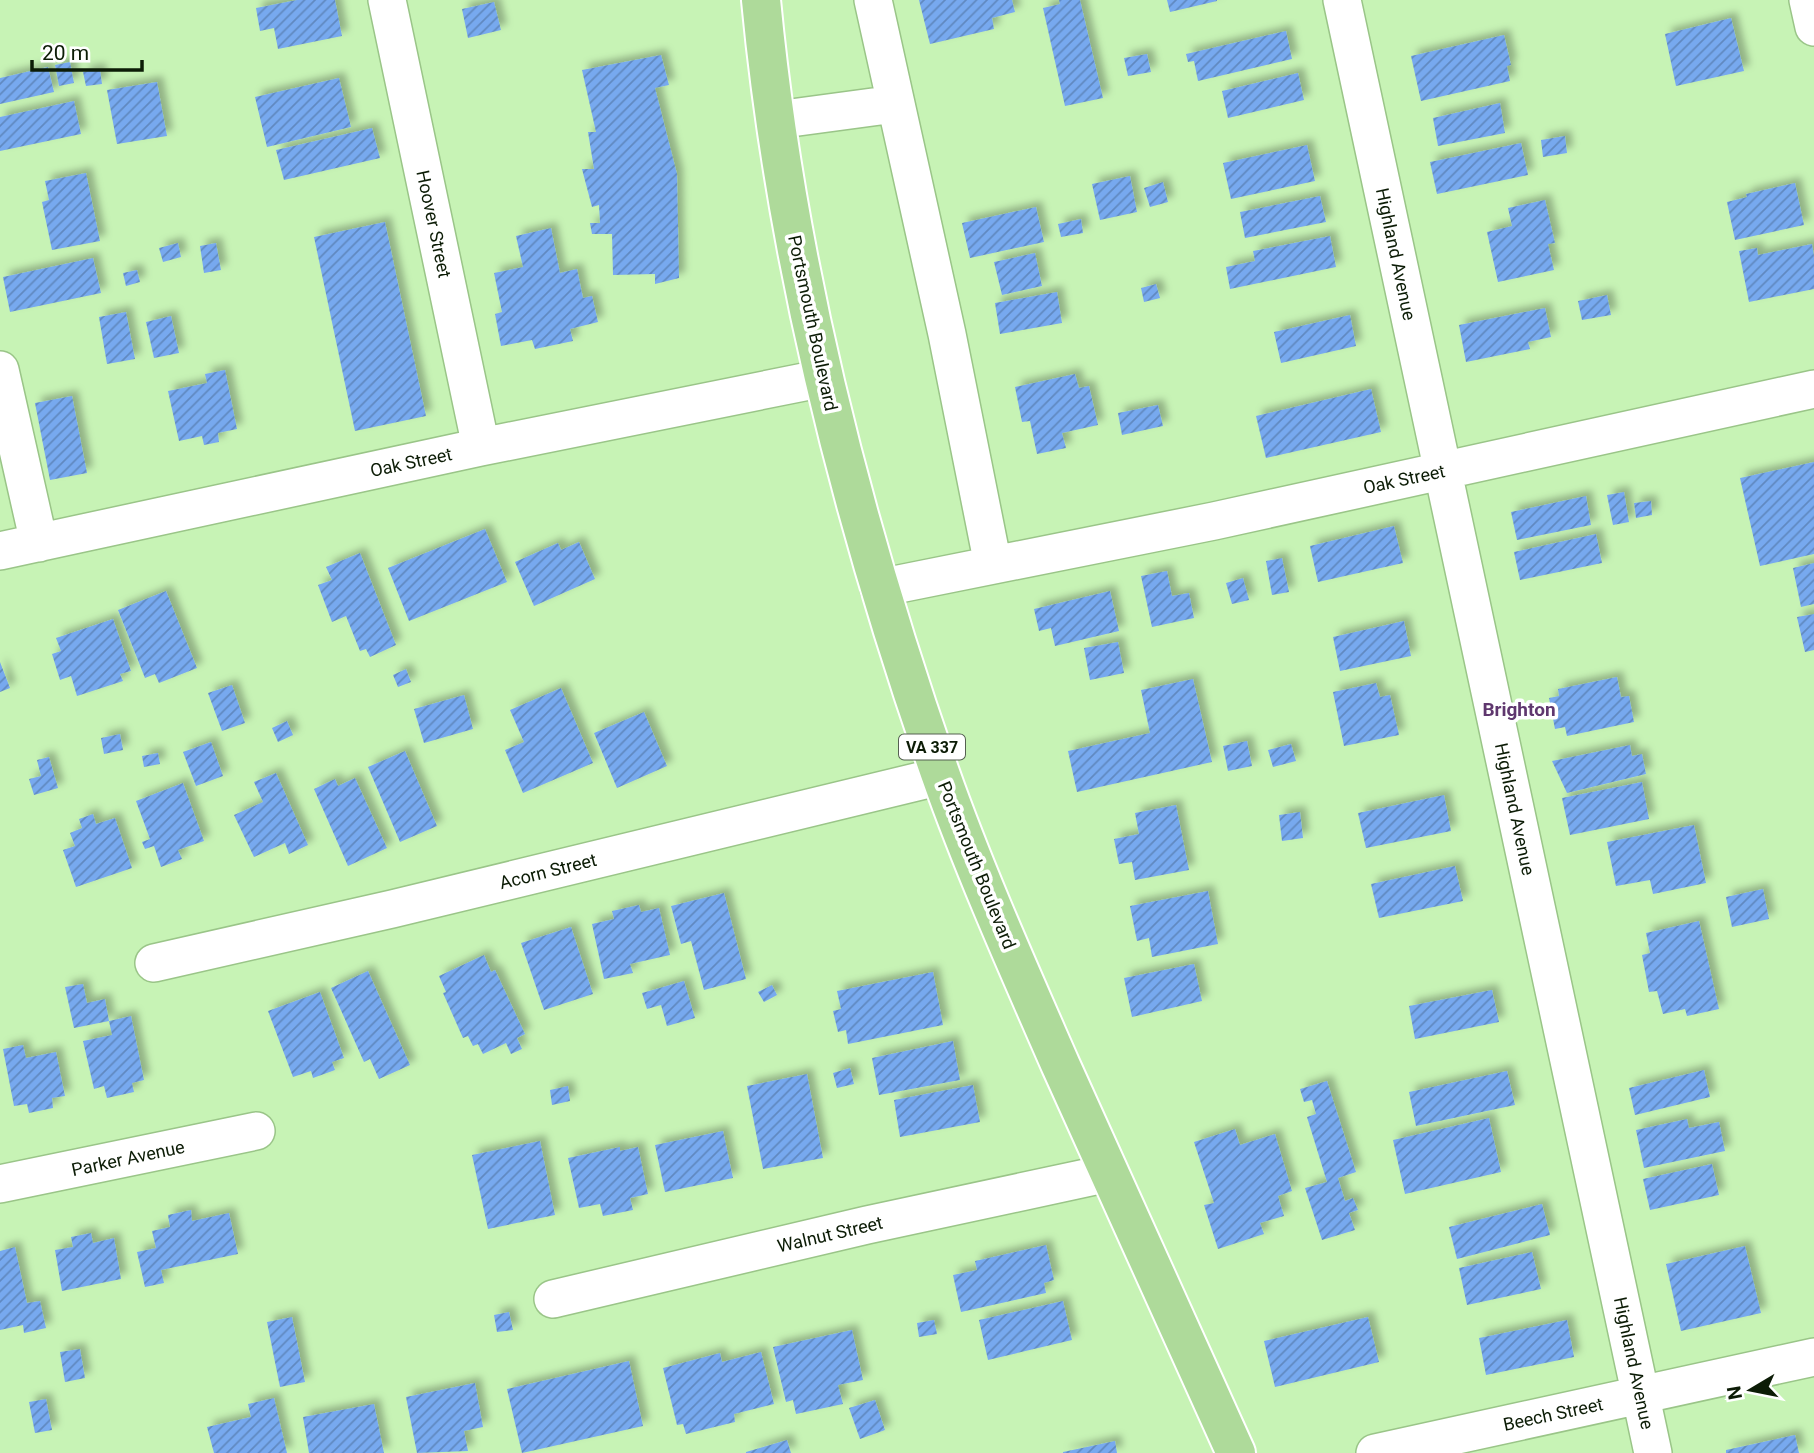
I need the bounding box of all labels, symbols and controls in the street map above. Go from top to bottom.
scale bar [32,28,142,72]
text: 20 m [42,41,89,65]
street label: Hoover Street [412,168,456,280]
street label: Highland Avenue [1372,186,1420,322]
street label: Portsmouth Boulevard [784,233,842,413]
street label: Oak Street [368,443,454,481]
street label: Oak Street [1361,460,1447,498]
district label: Brighton [1482,698,1556,721]
road number: VA 337 [899,734,965,760]
street label: Highland Avenue [1491,741,1539,877]
street label: Portsmouth Boulevard [934,778,1020,952]
street label: Acorn Street [497,849,599,893]
street label: Parker Avenue [70,1136,186,1180]
street label: Walnut Street [775,1212,885,1256]
street label: Highland Avenue [1610,1295,1658,1431]
north arrow [1716,1355,1786,1425]
text: N [1722,1384,1747,1401]
street label: Beech Street [1501,1393,1605,1435]

